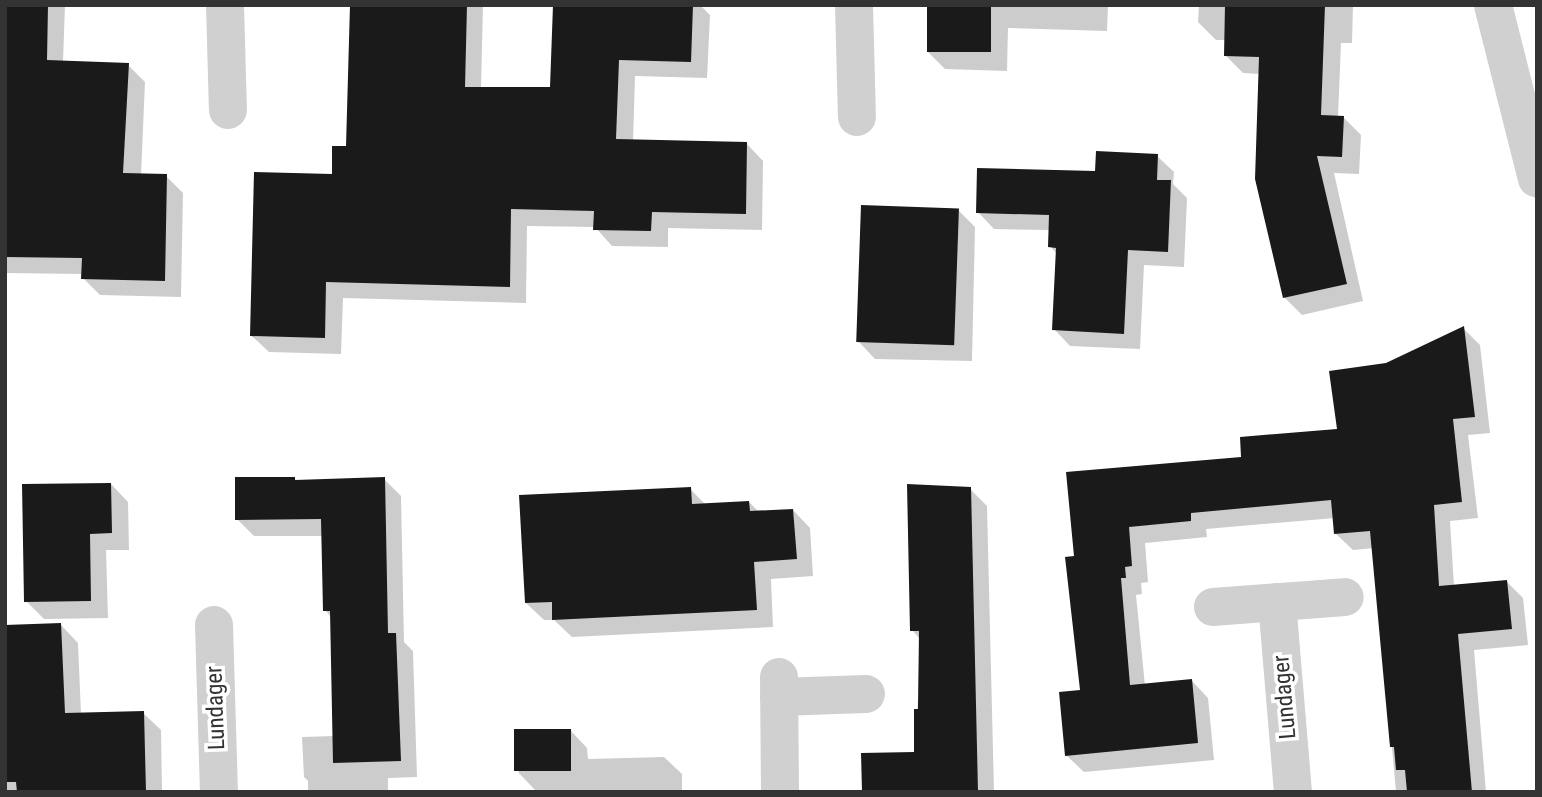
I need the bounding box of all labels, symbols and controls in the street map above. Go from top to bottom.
street label: Lundager [1268,654,1302,740]
street label: Lundager [201,665,231,751]

